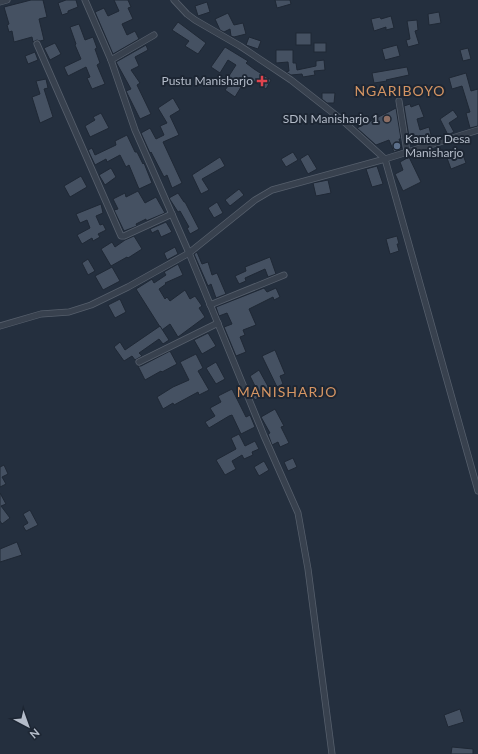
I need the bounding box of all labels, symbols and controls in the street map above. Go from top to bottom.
place label: Pustu Manisharjo [161,73,253,88]
marker: Pustu Manisharjo [256,75,268,87]
district label: NGARIBOYO [354,82,446,99]
place label: SDN Manisharjo 1 [283,111,379,126]
marker: SDN Manisharjo 1 [382,114,392,124]
place label: Kantor Desa Manisharjo [405,131,470,160]
marker: Kantor Desa Manisharjo [392,141,402,151]
district label: MANISHARJO [237,383,337,400]
north arrow [8,706,48,746]
text: N [27,726,42,742]

